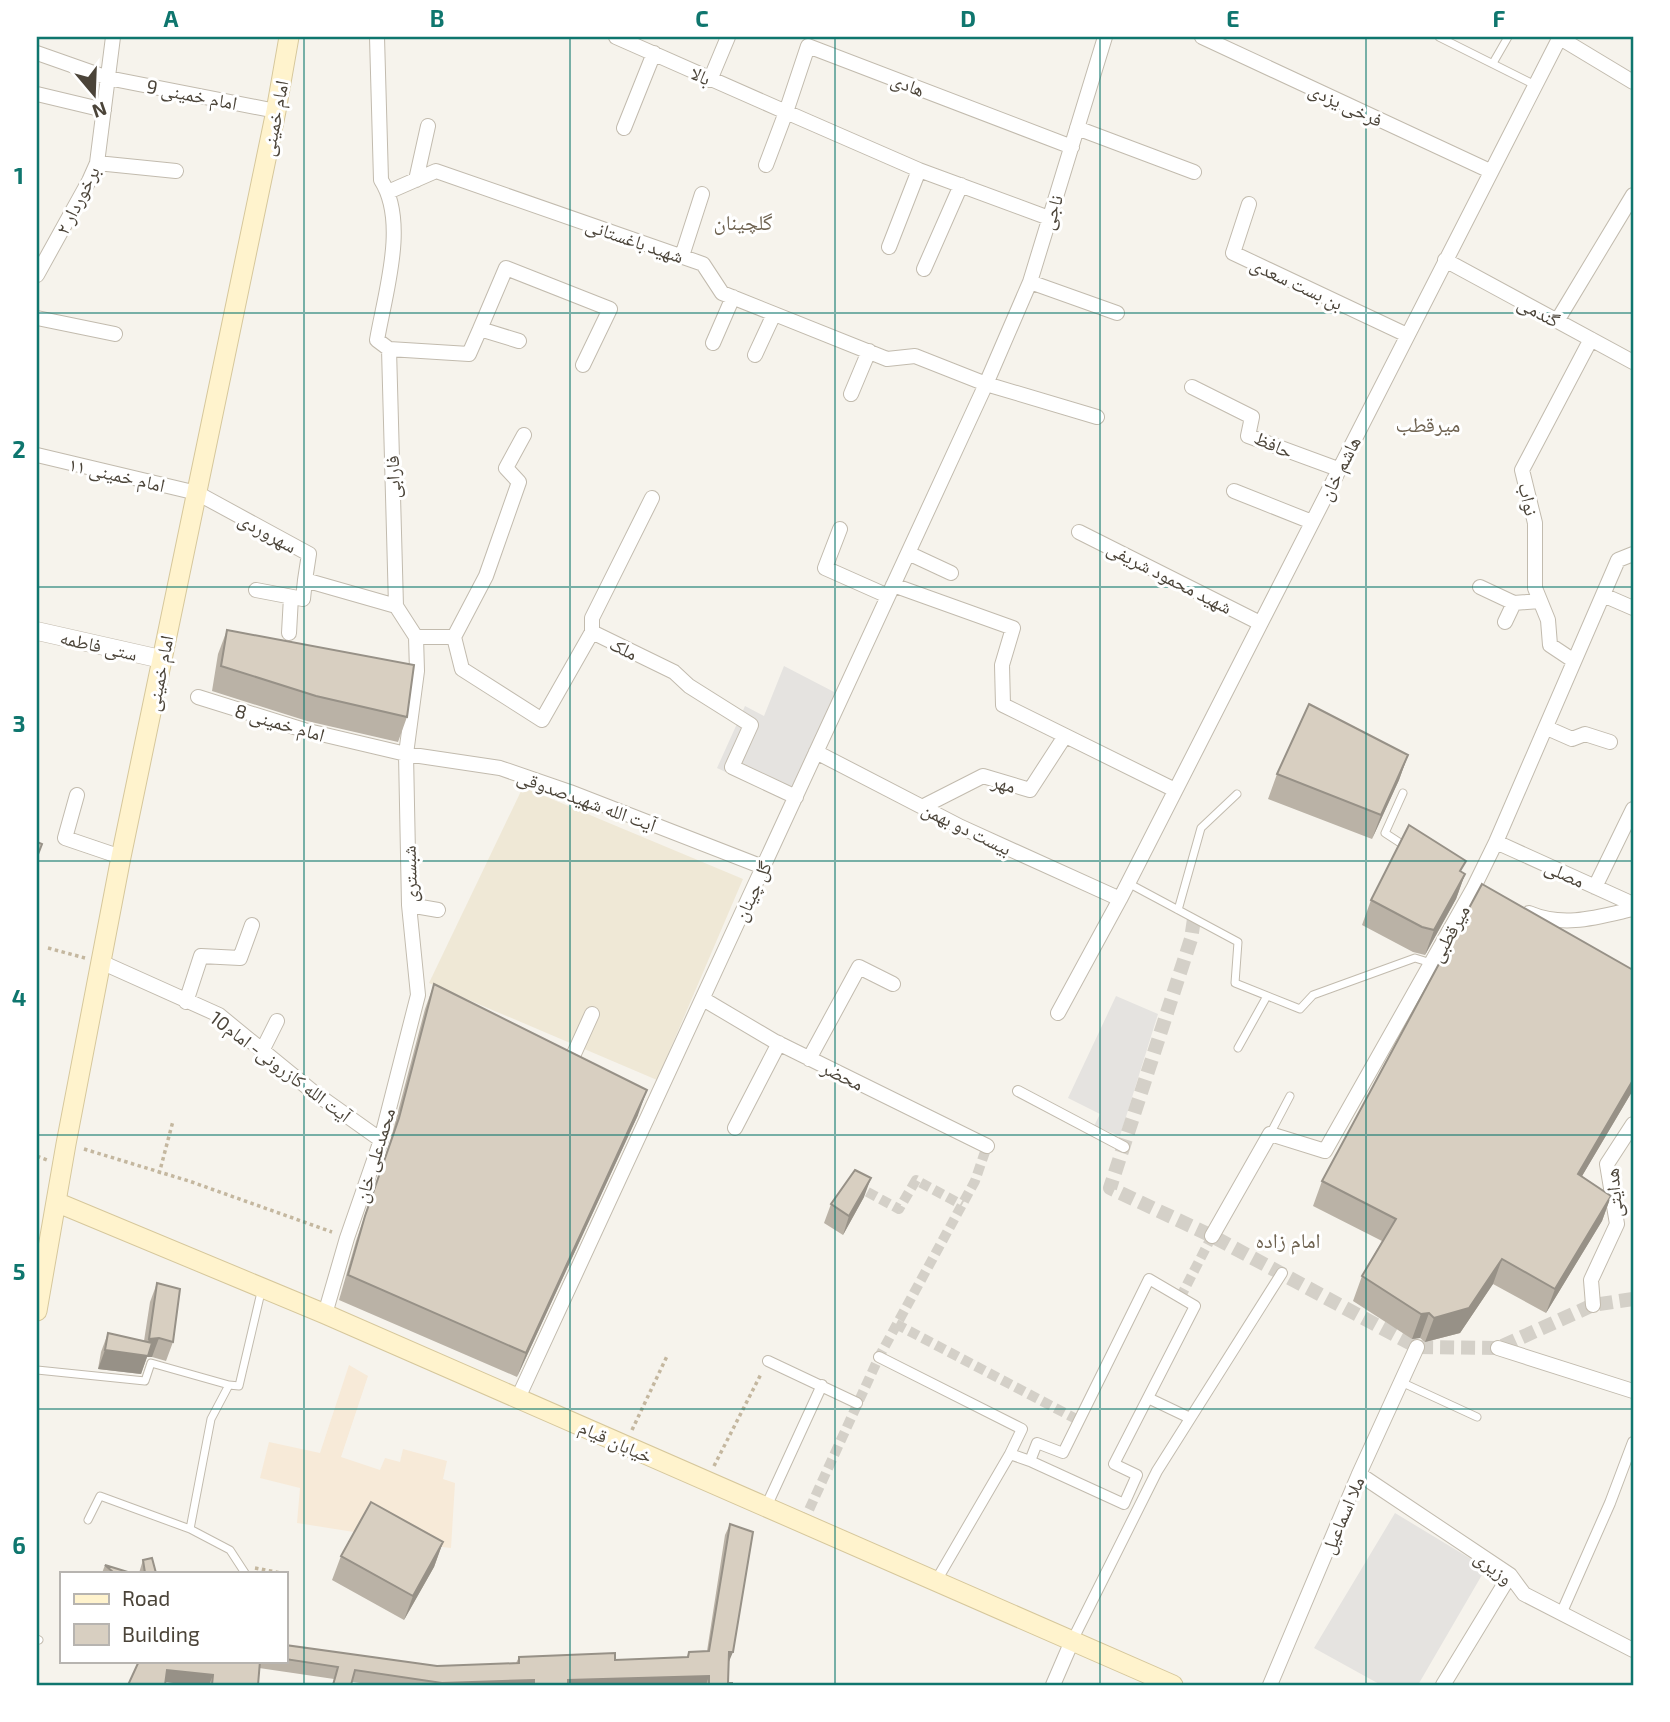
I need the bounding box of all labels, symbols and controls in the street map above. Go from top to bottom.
text: A [163,4,179,32]
text: B [430,4,444,32]
text: C [695,4,709,32]
text: D [960,4,976,32]
text: E [1226,4,1240,32]
text: F [1493,4,1506,32]
north arrow [60,60,130,130]
street label: بالا [687,60,715,90]
street label: هادی [888,67,928,102]
street label: امام خمینی 9 [144,74,239,117]
street label: فرخی یزدی [1305,77,1387,132]
street label: امام خمینی [255,78,296,159]
text: N [89,97,110,124]
text: 1 [14,161,24,189]
street label: برخوردار ۲ [50,162,105,239]
street label: ناجی [1035,192,1068,232]
district label: گلچینان [713,209,773,235]
street label: شهید باغستانی [583,213,687,268]
street label: بن بست سعدی [1247,252,1347,315]
street label: گندمی [1514,290,1564,332]
district label: میرقطب [1396,411,1460,436]
street label: حافظ [1251,425,1297,463]
street label: هاشم خان [1313,432,1367,505]
text: 2 [12,435,26,463]
street label: امام خمینی ۱۱ [66,452,167,499]
street label: فارابی [380,455,405,499]
street label: نواب [1513,480,1544,518]
street label: سهروردی [234,507,301,558]
street label: شهید محمود شریفی [1103,536,1236,619]
street label: ستی فاطمه [58,625,140,666]
street label: ملک [606,631,642,665]
street label: امام خمینی [140,633,181,714]
street label: امام خمینی 8 [231,698,328,749]
text: 3 [12,709,26,737]
street label: آیت الله شهیدصدوقی [514,764,661,837]
street label: مهر [988,768,1019,798]
street label: بیست دو بهمن [918,796,1016,860]
street label: شبستری [397,845,422,903]
street label: مصلی [1541,854,1588,893]
street label: گل چینان [728,857,777,925]
street label: میرقطبی [1424,900,1475,966]
text: 4 [12,983,26,1011]
street label: آیت الله کازرونی- امام10 [204,1006,357,1130]
street label: محضر [817,1055,868,1096]
street label: محمدعلی خان [349,1105,400,1205]
street label: هدایتی [1599,1167,1628,1219]
district label: امام زاده [1255,1227,1321,1255]
text: 5 [13,1257,25,1285]
street label: خیابان قیام [574,1415,656,1470]
street label: ملا اسماعیل [1315,1473,1369,1558]
text: 6 [12,1531,26,1559]
street label: وزیری [1470,1545,1518,1590]
legend [60,1572,287,1662]
text: Road [122,1585,170,1610]
text: Building [122,1621,200,1646]

